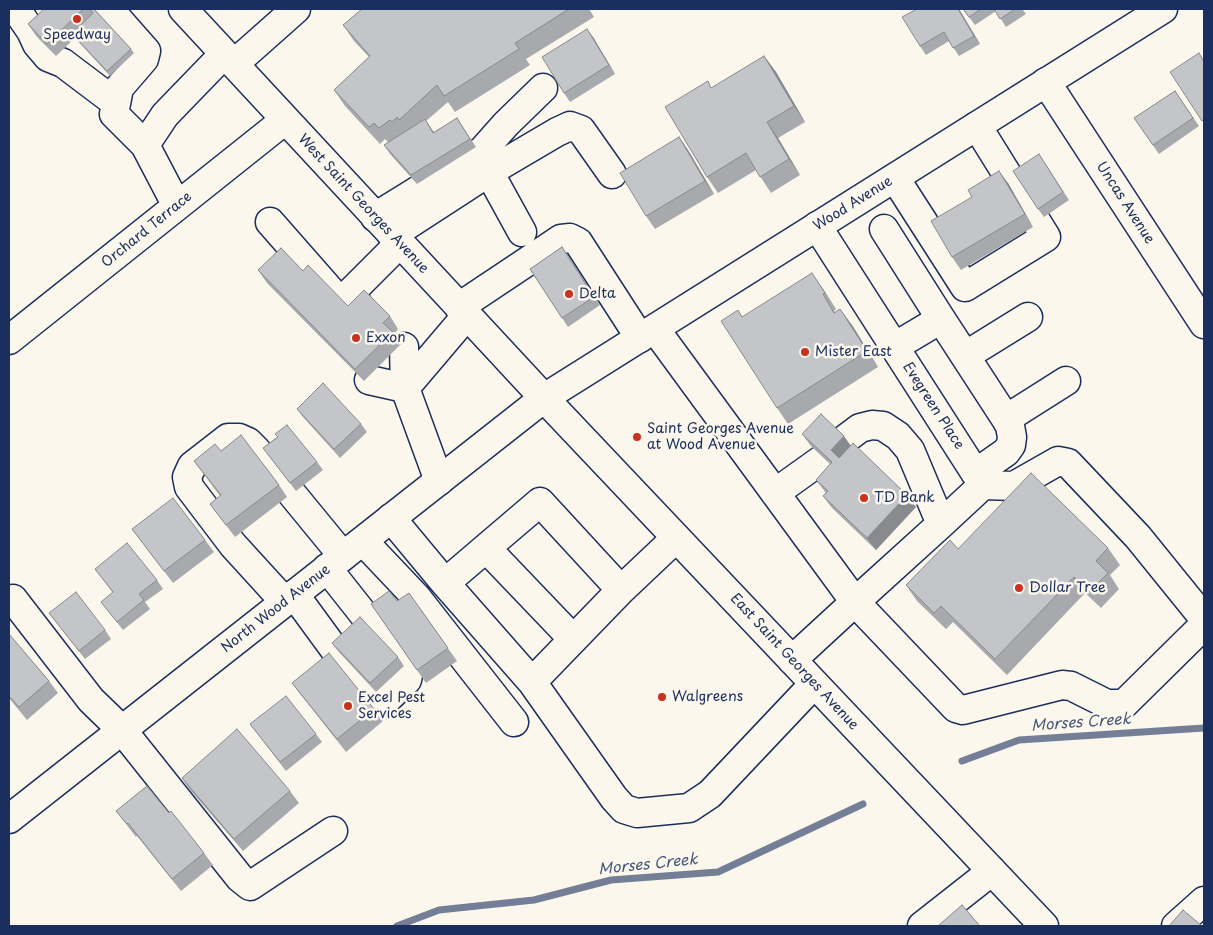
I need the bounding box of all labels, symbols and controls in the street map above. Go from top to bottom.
marker: Speedway [71,13,83,25]
place label: Speedway [43,27,111,43]
street label: West Saint Georges Avenue [294,131,432,277]
street label: Uncas Avenue [1092,159,1158,247]
street label: Wood Avenue [810,173,896,235]
street label: Orchard Terrace [99,188,195,272]
place label: Delta [579,286,616,302]
marker: Delta [563,288,575,300]
place label: Exxon [366,330,406,346]
marker: Exxon [350,332,362,344]
place label: Mister East [815,344,892,360]
marker: Mister East [799,346,811,358]
street label: Evegreen Place [899,359,967,453]
place label: Saint Georges Avenue at Wood Avenue [647,421,794,454]
marker: Saint Georges Avenue at Wood Avenue [631,431,643,443]
place label: TD Bank [874,490,935,506]
marker: TD Bank [858,492,870,504]
street label: North Wood Avenue [218,561,334,657]
place label: Dollar Tree [1029,580,1106,596]
marker: Dollar Tree [1013,582,1025,594]
street label: East Saint Georges Avenue [726,590,862,734]
place label: Walgreens [672,689,743,705]
place label: Excel Pest Services [358,690,425,722]
marker: Walgreens [656,691,668,703]
marker: Excel Pest Services [342,700,354,712]
water label: Morses Creek [1031,711,1131,735]
water label: Morses Creek [597,851,699,879]

